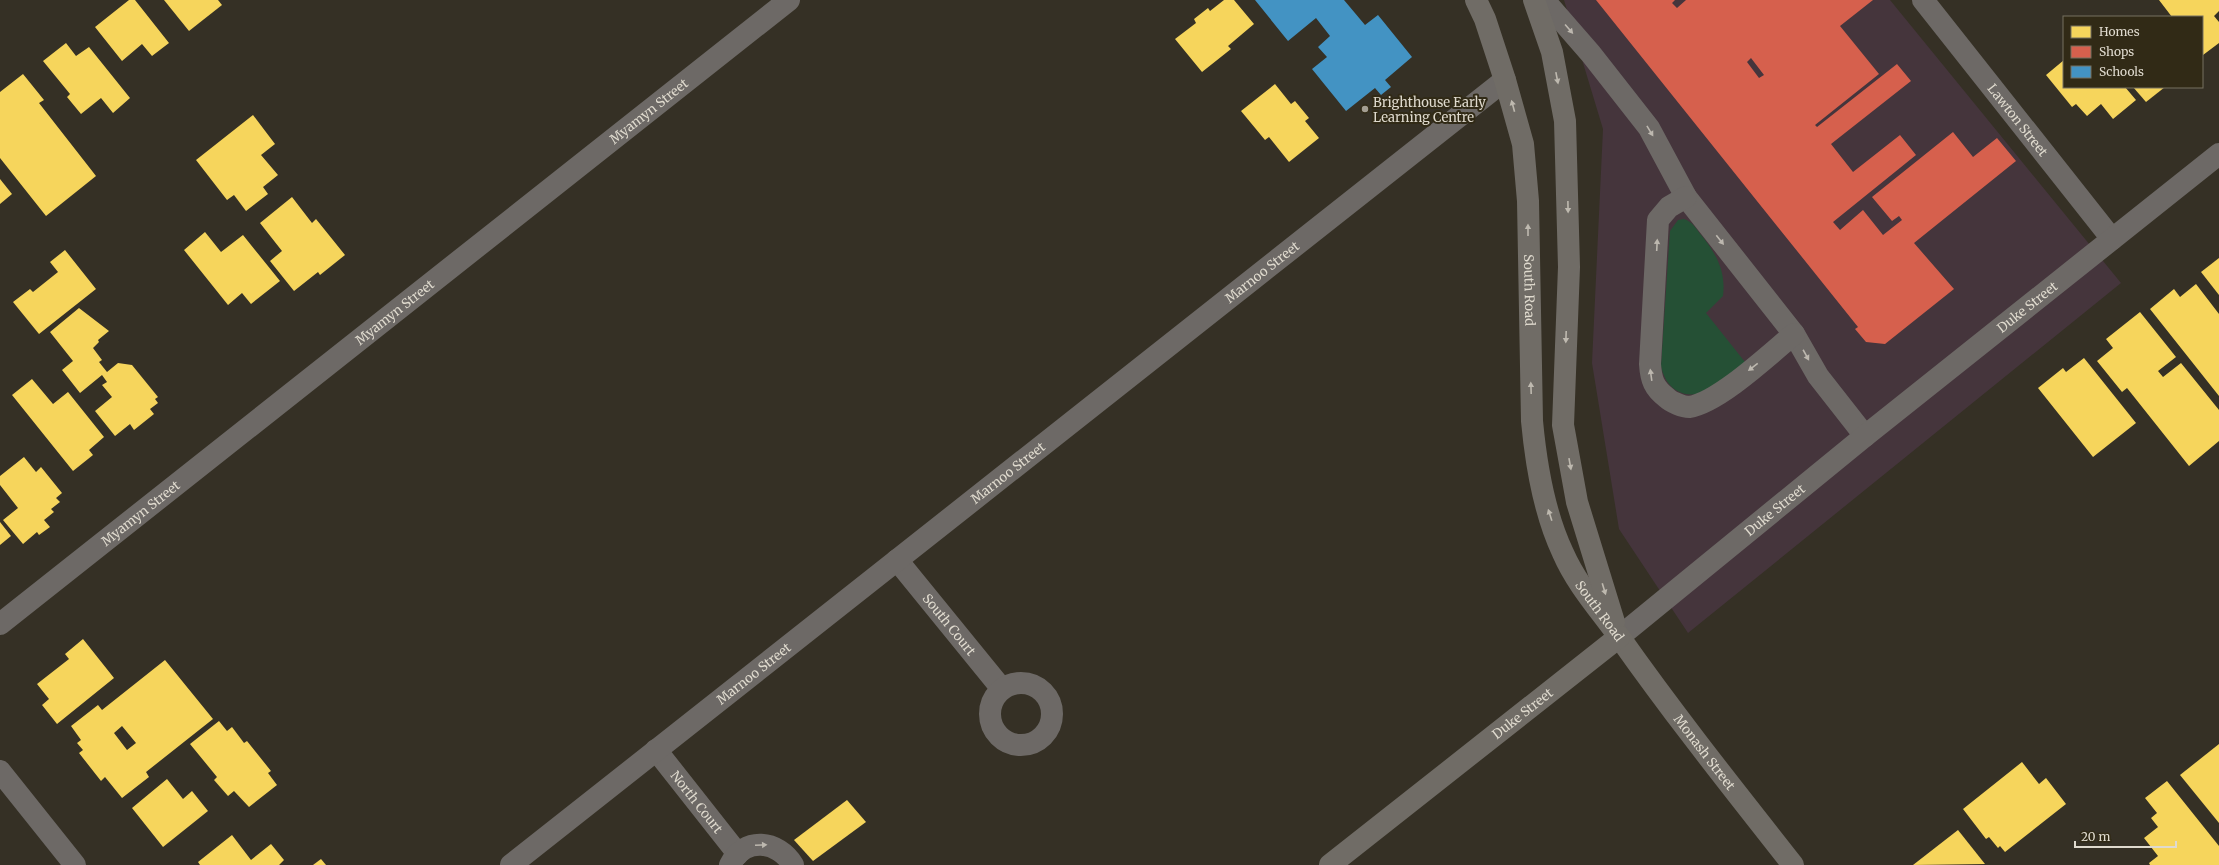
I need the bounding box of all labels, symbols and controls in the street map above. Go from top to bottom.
legend [2063,16,2203,88]
one-way arrow [1565,24,1574,35]
text: Homes [2099,24,2140,39]
text: Shops [2099,44,2134,59]
text: Schools [2099,64,2144,79]
one-way arrow [1554,71,1560,84]
street label: Myamyn Street [606,75,692,147]
street label: Lawton Street [1984,80,2052,160]
place label: Brighthouse Early Learning Centre [1373,94,1486,126]
one-way arrow [1509,100,1515,112]
marker: Brighthouse Early Learning Centre [1360,104,1370,114]
one-way arrow [1647,125,1654,137]
one-way arrow [1565,201,1571,214]
one-way arrow [1525,223,1531,236]
one-way arrow [1716,235,1724,246]
street label: Marnoo Street [1221,237,1303,306]
one-way arrow [1653,239,1660,251]
street label: South Road [1520,254,1539,326]
street label: Myamyn Street [352,276,437,348]
street label: Duke Street [1993,277,2061,336]
one-way arrow [1563,331,1570,343]
one-way arrow [1803,349,1810,361]
one-way arrow [1747,363,1758,372]
one-way arrow [1648,368,1654,381]
one-way arrow [1527,382,1534,394]
street label: Marnoo Street [967,438,1048,507]
one-way arrow [1567,457,1573,470]
street label: Myamyn Street [98,477,183,549]
street label: Duke Street [1741,480,1808,540]
one-way arrow [1547,509,1553,521]
street label: South Road [1572,577,1628,645]
one-way arrow [1601,583,1607,595]
street label: South Court [919,590,980,659]
street label: Marnoo Street [713,639,794,708]
street label: Duke Street [1488,684,1556,743]
street label: Monash Street [1670,711,1739,793]
street label: North Court [667,767,727,837]
scale bar [2075,823,2176,849]
text: 20 m [2081,829,2110,844]
one-way arrow [755,842,767,849]

